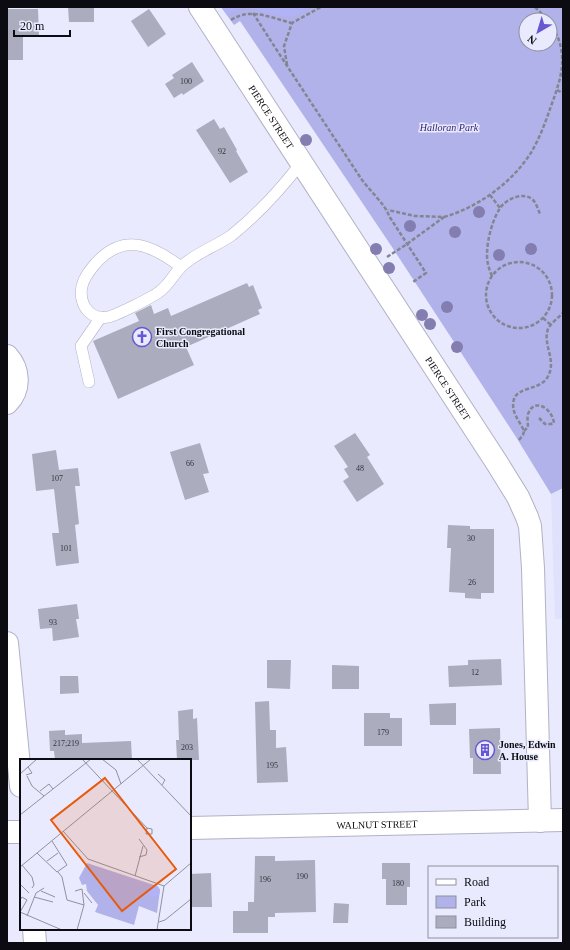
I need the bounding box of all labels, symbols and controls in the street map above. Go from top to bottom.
scale bar [14,12,70,38]
north arrow [518,12,558,52]
text: 20 m [20,19,45,33]
text: N [525,33,539,47]
house number: 100 [180,77,192,86]
street label: PIERCE STREET [247,83,296,151]
park label: Halloran Park [419,122,479,133]
house number: 92 [218,147,226,156]
church icon: First Congregational Church [131,326,153,348]
place label: First Congregational Church [156,326,245,349]
street label: PIERCE STREET [424,354,473,422]
house number: 66 [186,459,194,468]
house number: 48 [356,464,364,473]
house number: 107 [51,474,63,483]
house number: 30 [467,534,475,543]
house number: 101 [60,544,72,553]
house number: 26 [468,578,476,587]
house number: 93 [49,618,57,627]
house number: 12 [471,668,479,677]
house number: 179 [377,728,389,737]
house number: 217;219 [53,739,79,748]
building icon: Jones, Edwin A. House [474,739,496,761]
place label: Jones, Edwin A. House [499,739,556,762]
house number: 203 [181,743,193,752]
inset map [20,759,191,930]
house number: 195 [266,761,278,770]
street label: WALNUT STREET [336,818,418,830]
legend [428,866,558,938]
house number: 190 [296,872,308,881]
house number: 196 [259,875,271,884]
text: Road [464,875,489,889]
house number: 180 [392,879,404,888]
text: Park [464,895,486,909]
text: Building [464,915,506,929]

